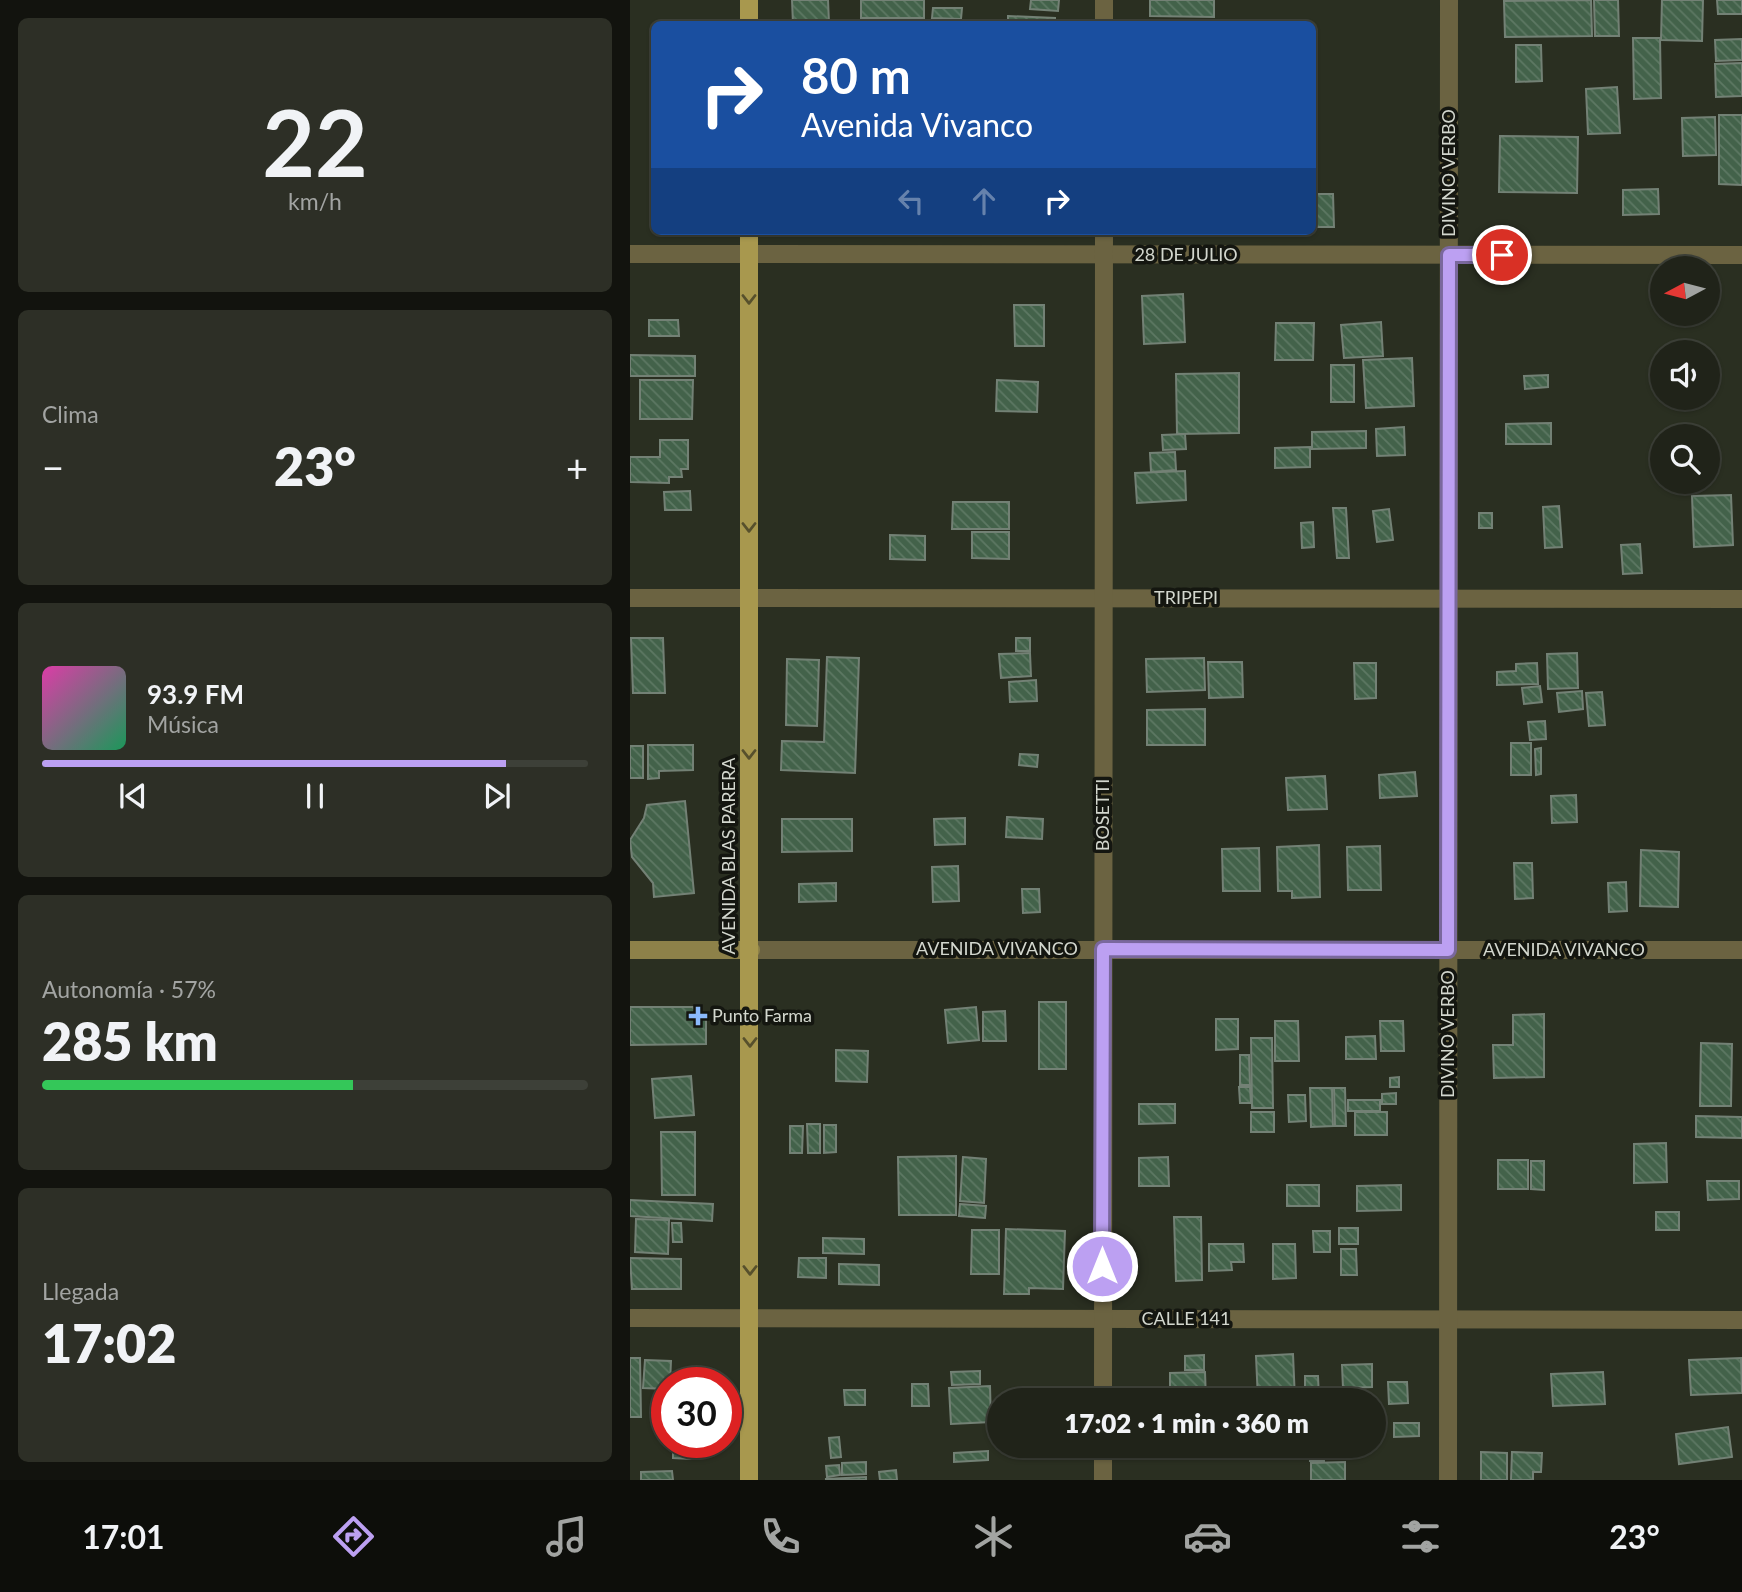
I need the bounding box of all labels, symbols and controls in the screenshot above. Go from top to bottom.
text: 80 m [801,46,911,104]
icon: right [686,49,777,140]
text: 22 [262,87,368,196]
text: Avenida Vivanco [801,105,1033,144]
street label: DIVINO VERBO [1437,109,1459,237]
icon: left [892,182,930,220]
icon: ahead [965,182,1003,220]
icon: right [1038,182,1076,220]
text: km/h [288,187,342,215]
pin [1472,225,1532,285]
icon: arrive [1483,236,1521,274]
street label: 28 DE JULIO [1134,243,1238,265]
north arrow [1650,256,1720,326]
map controls [1650,256,1720,494]
one-way arrow [741,294,757,305]
button: sound [1650,340,1720,410]
text: Clima [42,400,99,428]
button: search [1650,424,1720,494]
text: 23° [274,435,356,497]
text: − [42,444,64,490]
text: + [566,444,588,490]
one-way arrow [741,522,757,532]
street label: TRIPEPI [1154,586,1218,608]
text: 93.9 FM [147,678,244,710]
text: Música [147,710,219,738]
one-way arrow [741,749,757,760]
street label: AVENIDA BLAS PARERA [717,757,739,954]
icon: previous [114,777,152,815]
icon: pause [296,777,334,815]
icon: next [478,777,516,815]
street label: BOSETTI [1091,779,1113,851]
street label: AVENIDA VIVANCO [916,937,1078,959]
street label: AVENIDA VIVANCO [1483,938,1645,960]
street label: DIVINO VERBO [1436,970,1458,1098]
text: Autonomía · 57% [42,975,216,1003]
place label: Punto Farma [712,1004,812,1026]
marker: Punto Farma [690,1008,706,1024]
text: 285 km [42,1010,218,1072]
one-way arrow [742,1038,758,1048]
position arrow [1065,1229,1139,1303]
one-way arrow [742,1265,758,1276]
text: Llegada [42,1277,119,1305]
street label: CALLE 141 [1141,1307,1231,1329]
text: 17:02 [42,1312,176,1374]
speed limit sign: 30 [651,1367,742,1458]
text: 17:02 · 1 min · 360 m [1064,1407,1309,1439]
icon: directions [329,1512,378,1561]
icon: music [542,1512,591,1561]
icon: phone [756,1512,805,1561]
icon: climate [969,1512,1018,1561]
icon: car [1183,1512,1232,1561]
icon: filters [1396,1512,1445,1561]
text: 17:01 [82,1517,165,1556]
text: 23° [1609,1517,1660,1556]

